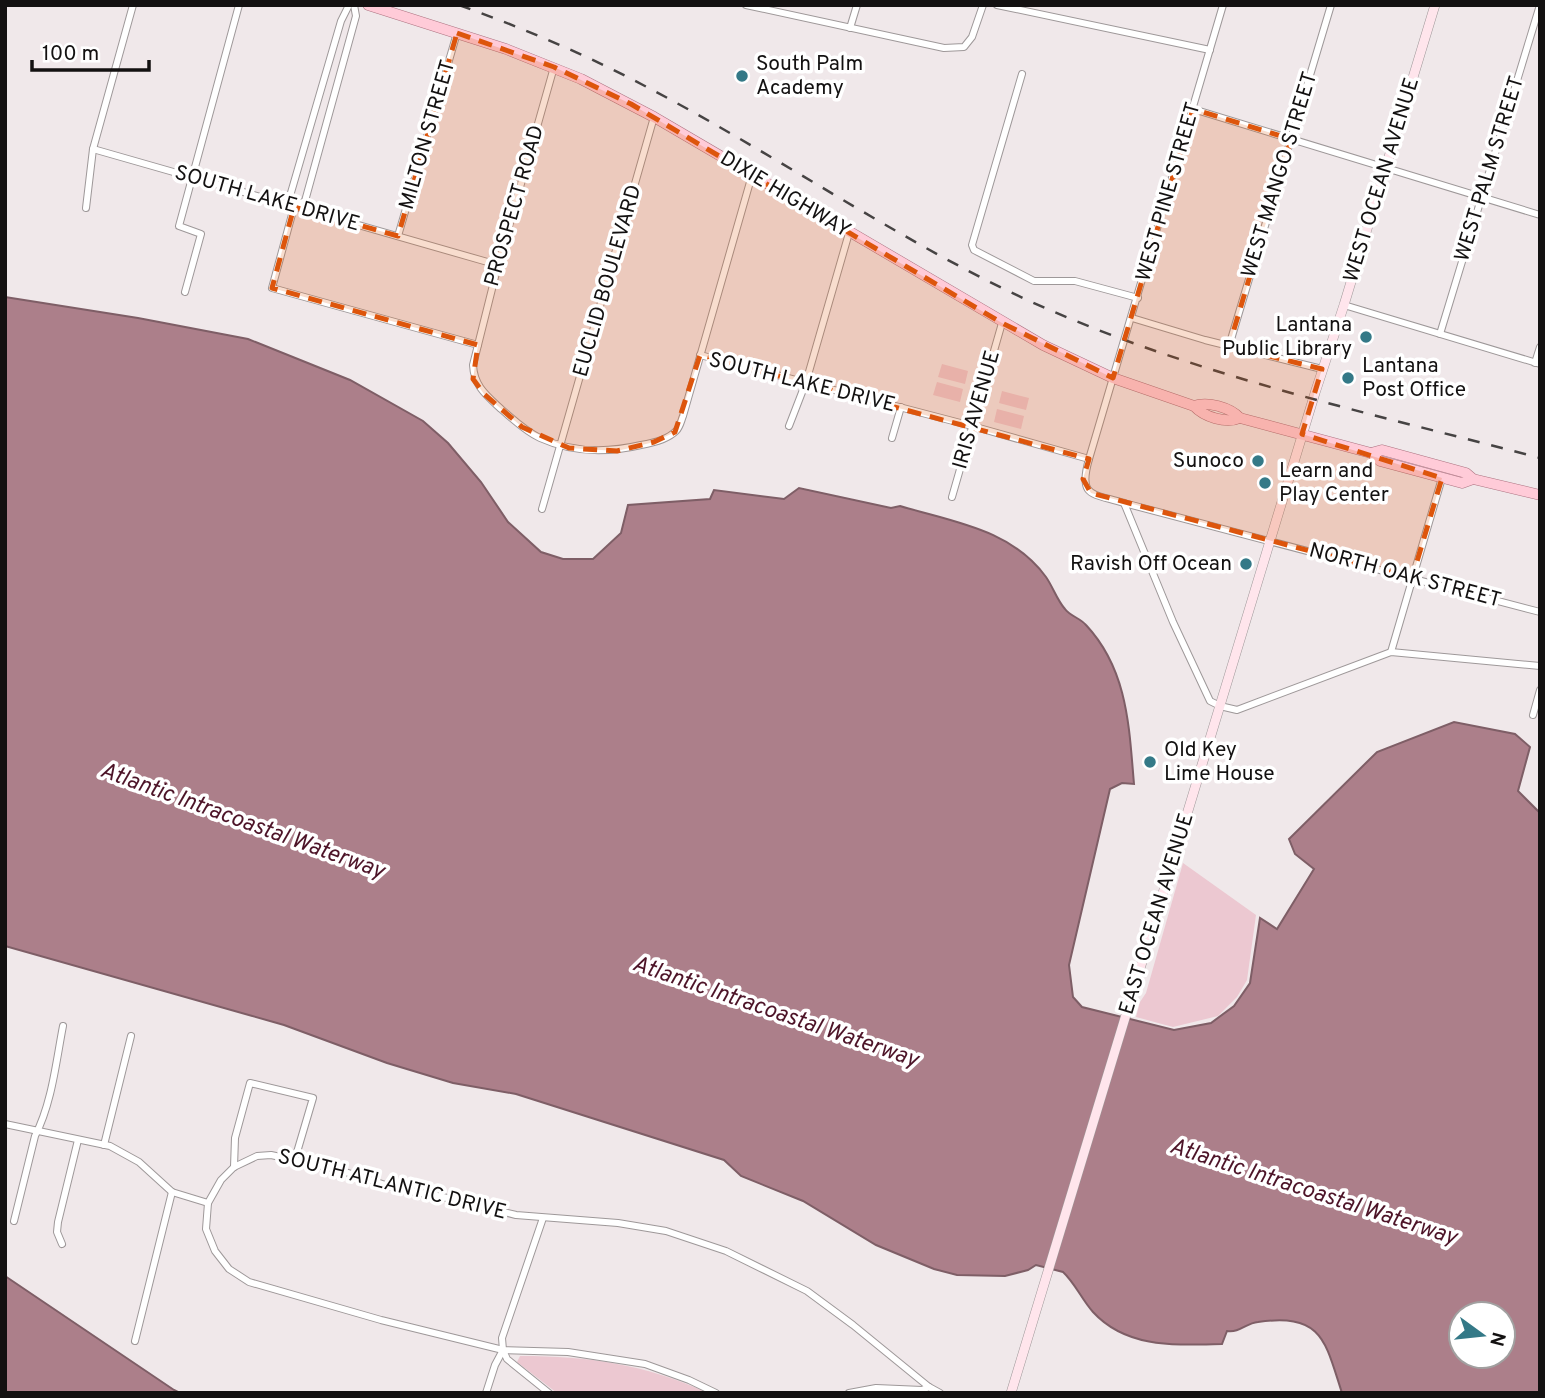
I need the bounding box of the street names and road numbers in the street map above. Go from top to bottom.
street label: MILTON STREET [394,57,462,213]
street label: WEST MANGO STREET [1236,69,1324,281]
street label: WEST PALM STREET [1449,73,1531,265]
street label: WEST OCEAN AVENUE [1338,74,1426,286]
street label: WEST PINE STREET [1130,99,1208,285]
street label: PROSPECT ROAD [479,122,551,290]
street label: DIXIE HIGHWAY [715,145,855,245]
street label: SOUTH LAKE DRIVE [171,160,363,238]
street label: EUCLID BOULEVARD [568,182,648,380]
street label: SOUTH LAKE DRIVE [706,347,898,419]
street label: IRIS AVENUE [947,347,1007,473]
street label: NORTH OAK STREET [1306,537,1504,615]
street label: EAST OCEAN AVENUE [1113,810,1201,1018]
street label: SOUTH ATLANTIC DRIVE [275,1144,509,1226]

